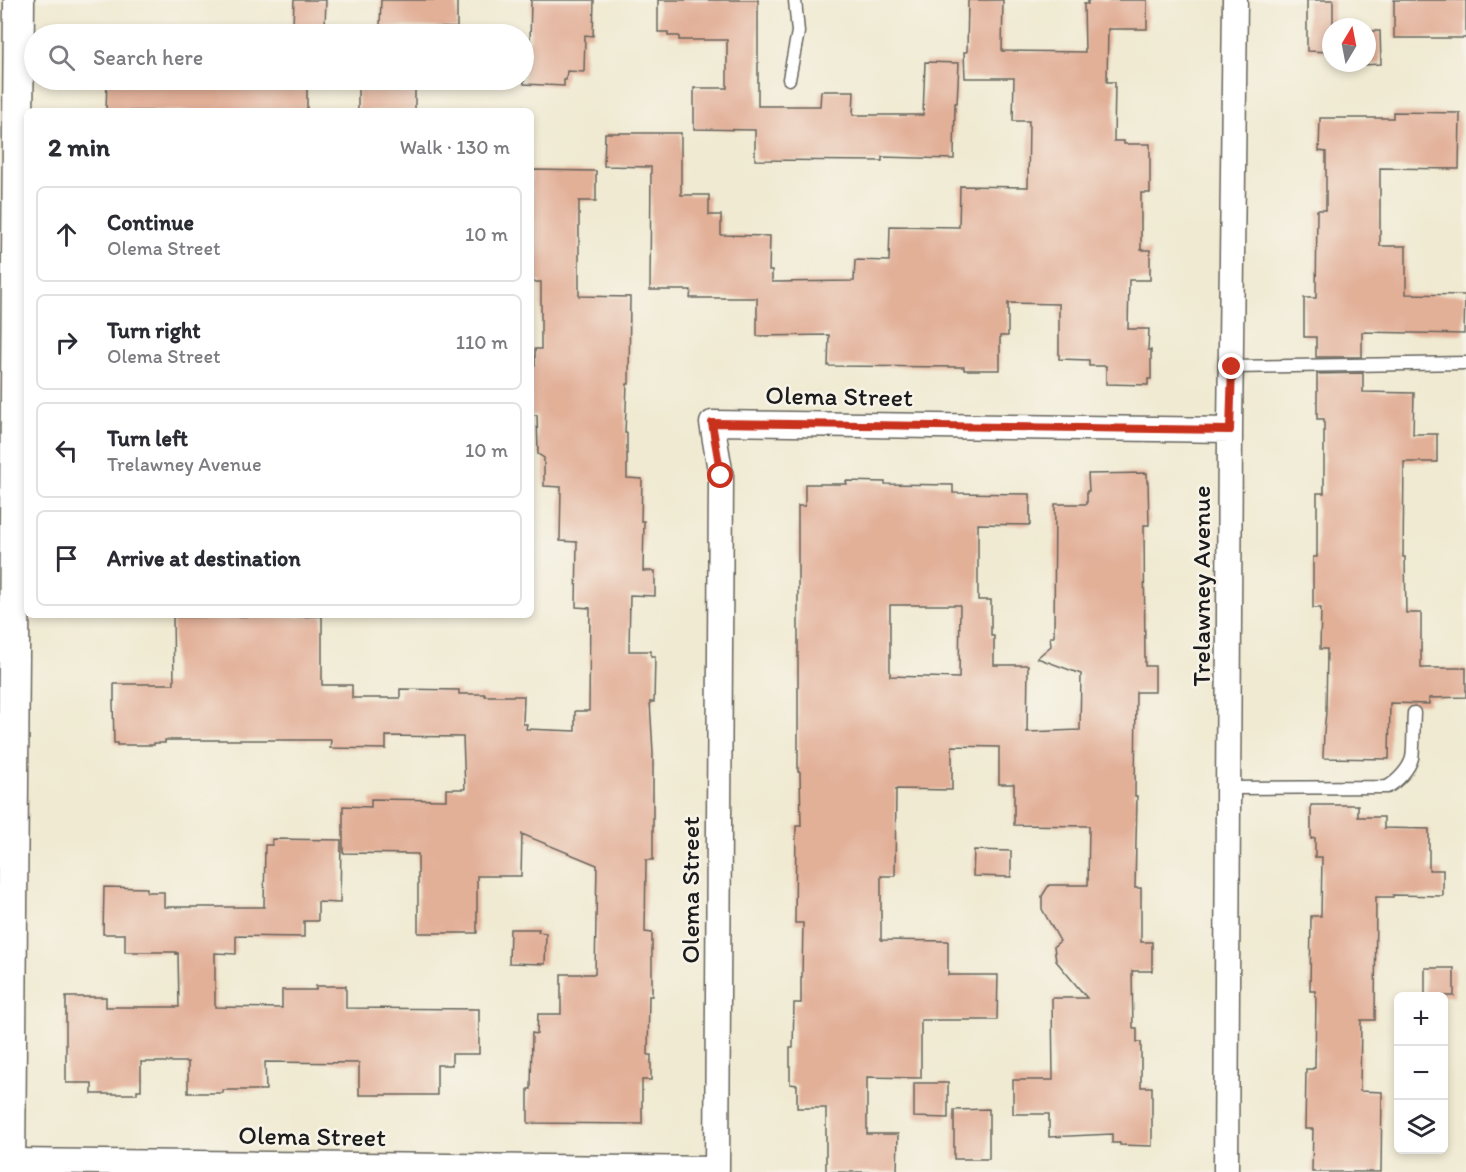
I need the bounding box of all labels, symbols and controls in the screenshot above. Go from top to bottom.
north arrow [1322,18,1376,72]
search box [24,24,534,90]
icon: search [45,41,78,74]
text: Search here [93,44,203,71]
text: 2 min [48,131,110,163]
text: Walk · 130 m [400,135,510,159]
text: Continue [107,209,194,236]
icon: ahead [50,218,83,251]
text: 10 m [465,222,508,246]
text: Olema Street [107,236,221,260]
text: Turn right [107,317,201,344]
icon: right [50,326,83,359]
text: 110 m [456,330,508,354]
text: Olema Street [107,344,221,368]
route end [1218,353,1244,379]
street label: Olema Street [765,379,913,413]
text: Turn left [107,425,188,452]
icon: left [50,434,83,467]
text: 10 m [465,438,508,462]
text: Trelawney Avenue [107,452,262,476]
route start [707,462,733,488]
street label: Trelawney Avenue [1185,485,1217,687]
icon: arrive [50,542,83,575]
text: Arrive at destination [107,545,301,572]
street label: Olema Street [674,816,706,964]
map controls [1394,992,1448,1154]
button: + [1394,992,1448,1046]
button: − [1394,1046,1448,1100]
button: layers [1394,1100,1448,1154]
street label: Olema Street [238,1119,386,1153]

